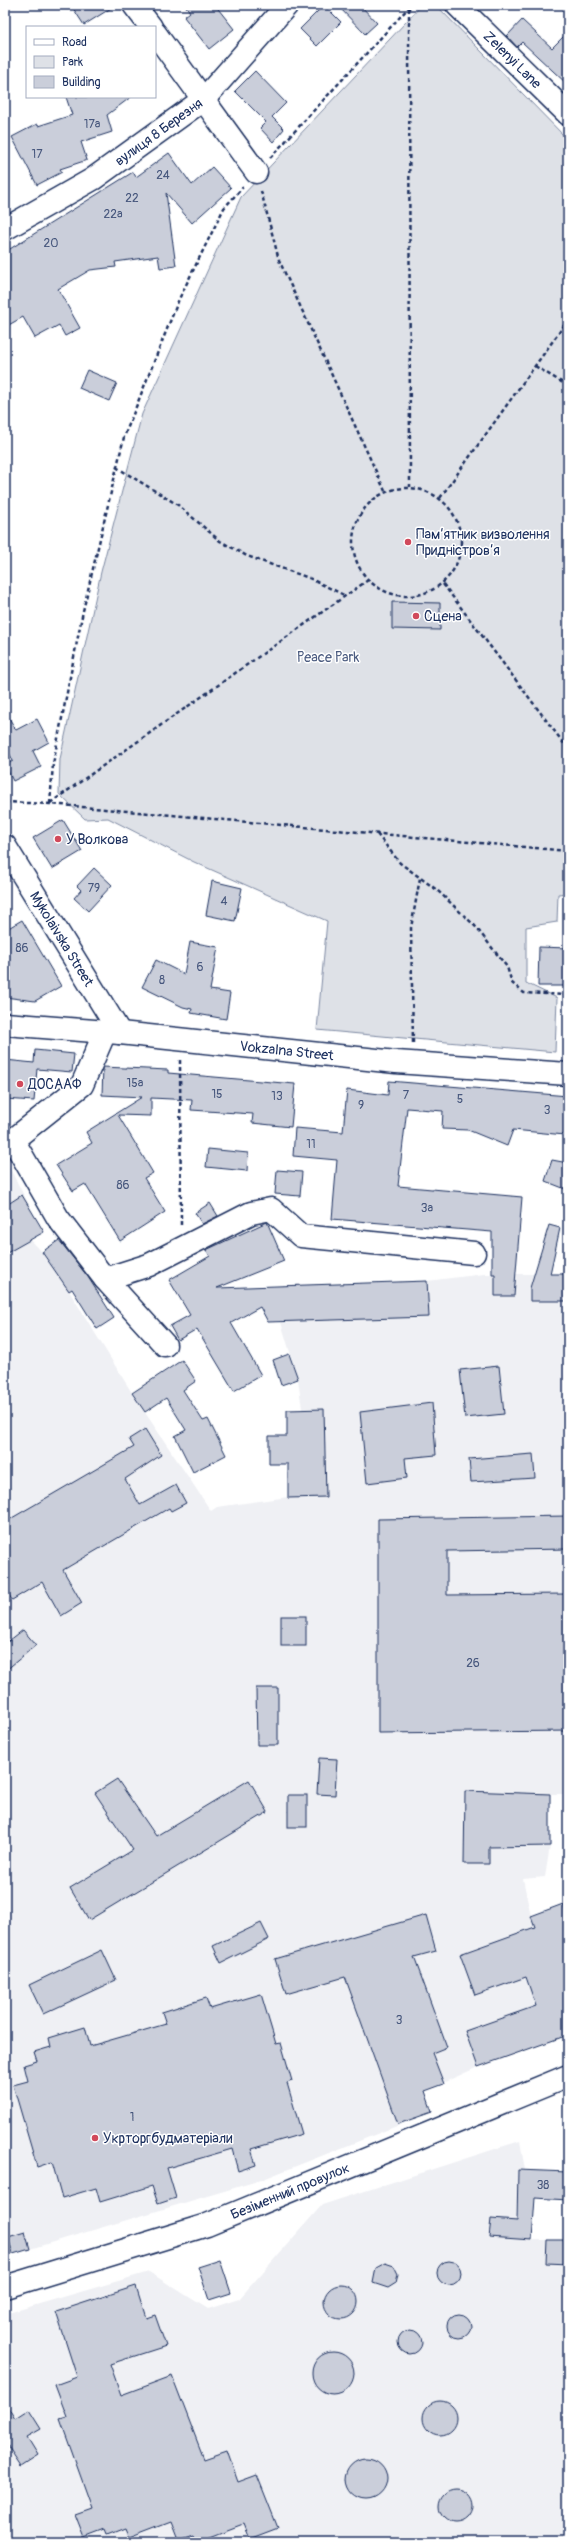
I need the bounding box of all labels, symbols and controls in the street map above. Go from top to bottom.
legend [26,26,156,98]
street label: Zelenyi Lane [480,27,545,92]
text: Road [62,35,87,50]
text: Park [62,55,83,70]
text: Building [62,75,101,90]
street label: вулиця 8 Березня [111,94,206,169]
house number: 17а [84,117,101,132]
house number: 17 [31,147,43,162]
house number: 24 [156,168,170,183]
house number: 22 [125,191,139,206]
house number: 22а [104,207,123,222]
house number: 20 [44,236,58,251]
place label: Пам’ятник визволення Придністров’я [416,526,550,559]
marker: Пам’ятник визволення Придністров’я [403,537,413,547]
place label: Сцена [424,608,462,625]
marker: Сцена [411,611,421,621]
park label: Peace Park [297,649,360,666]
place label: У Волкова [66,831,128,848]
marker: У Волкова [53,834,63,844]
house number: 79 [88,881,100,896]
street label: Mykolaivska Street [27,888,98,990]
house number: 4 [221,894,228,909]
house number: 86 [15,941,29,956]
house number: 6 [197,960,204,975]
house number: 8 [159,973,165,988]
street label: Vokzalna Street [239,1037,335,1064]
place label: ДОСААФ [27,1076,82,1093]
house number: 15а [127,1076,144,1091]
marker: ДОСААФ [15,1079,25,1089]
house number: 15 [211,1087,223,1102]
house number: 7 [403,1088,410,1103]
house number: 13 [271,1089,283,1104]
house number: 5 [457,1092,463,1107]
house number: 9 [358,1098,364,1113]
house number: 3 [544,1103,551,1118]
house number: 11 [306,1137,316,1152]
house number: 86 [116,1178,130,1193]
house number: 3а [421,1201,434,1216]
house number: 26 [466,1656,480,1671]
house number: 3 [396,2013,403,2028]
house number: 1 [130,2110,134,2125]
place label: Укрторгбудматеріали [103,2130,232,2147]
marker: Укрторгбудматеріали [90,2133,100,2143]
street label: Безіменний провулок [228,2159,352,2223]
house number: 38 [537,2178,549,2193]

